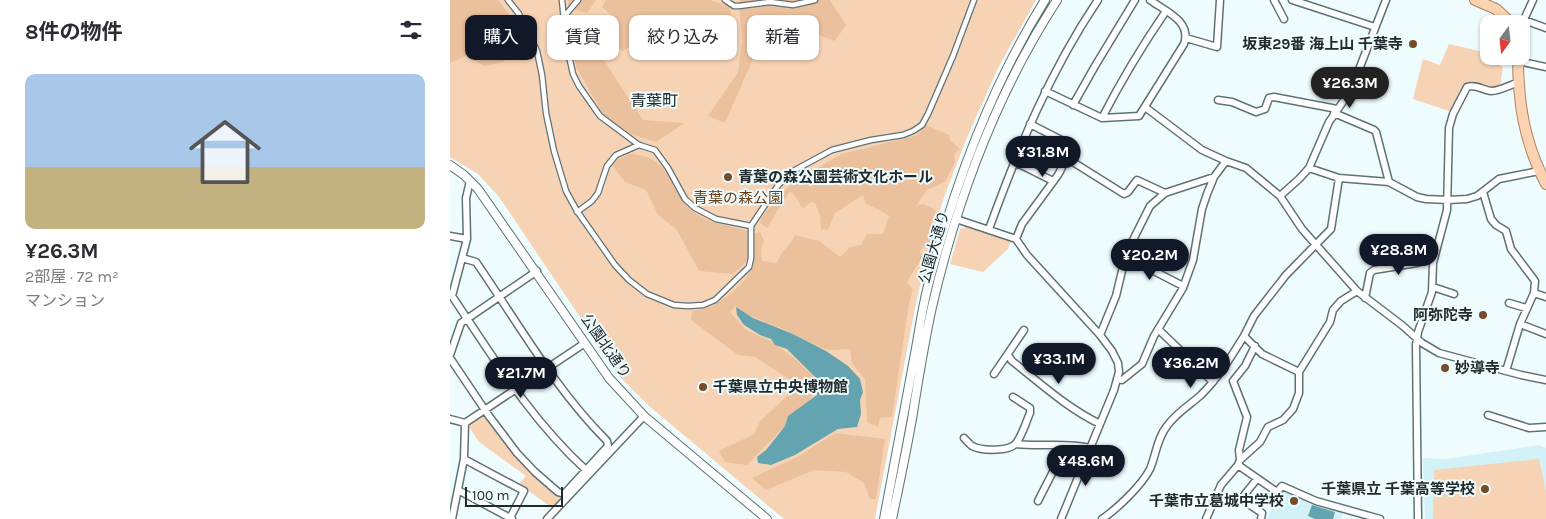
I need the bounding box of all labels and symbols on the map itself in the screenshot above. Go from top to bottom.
north arrow [1480,15,1530,65]
place label: 坂東29番 海上山 千葉寺 [1242,35,1403,53]
marker: 坂東29番 海上山 千葉寺 [1407,38,1419,50]
pin: ¥26.3M [1309,66,1391,109]
district label: 青葉町 [630,91,678,110]
pin: ¥31.8M [1002,136,1084,178]
place label: 青葉の森公園芸術文化ホール [738,168,933,186]
marker: 青葉の森公園芸術文化ホール [722,171,734,183]
park label: 青葉の森公園 [693,189,783,207]
street label: 公園大通り [915,208,953,286]
pin: ¥28.8M [1358,234,1440,276]
pin: ¥20.2M [1109,238,1191,281]
place label: 阿弥陀寺 [1413,306,1473,324]
marker: 阿弥陀寺 [1477,309,1489,321]
street label: 公園北通り [577,310,635,382]
pin: ¥33.1M [1018,342,1100,385]
pin: ¥36.2M [1150,346,1232,389]
pin: ¥21.7M [480,356,562,399]
place label: 妙導寺 [1455,359,1500,377]
marker: 妙導寺 [1439,362,1451,374]
place label: 千葉県立中央博物館 [713,378,848,396]
marker: 千葉県立中央博物館 [697,381,709,393]
pin: ¥48.6M [1045,444,1127,487]
place label: 千葉県立 千葉高等学校 [1321,480,1475,498]
marker: 千葉県立 千葉高等学校 [1479,483,1491,495]
scale bar [465,484,562,507]
place label: 千葉市立葛城中学校 [1149,492,1284,510]
marker: 千葉市立葛城中学校 [1288,495,1300,507]

